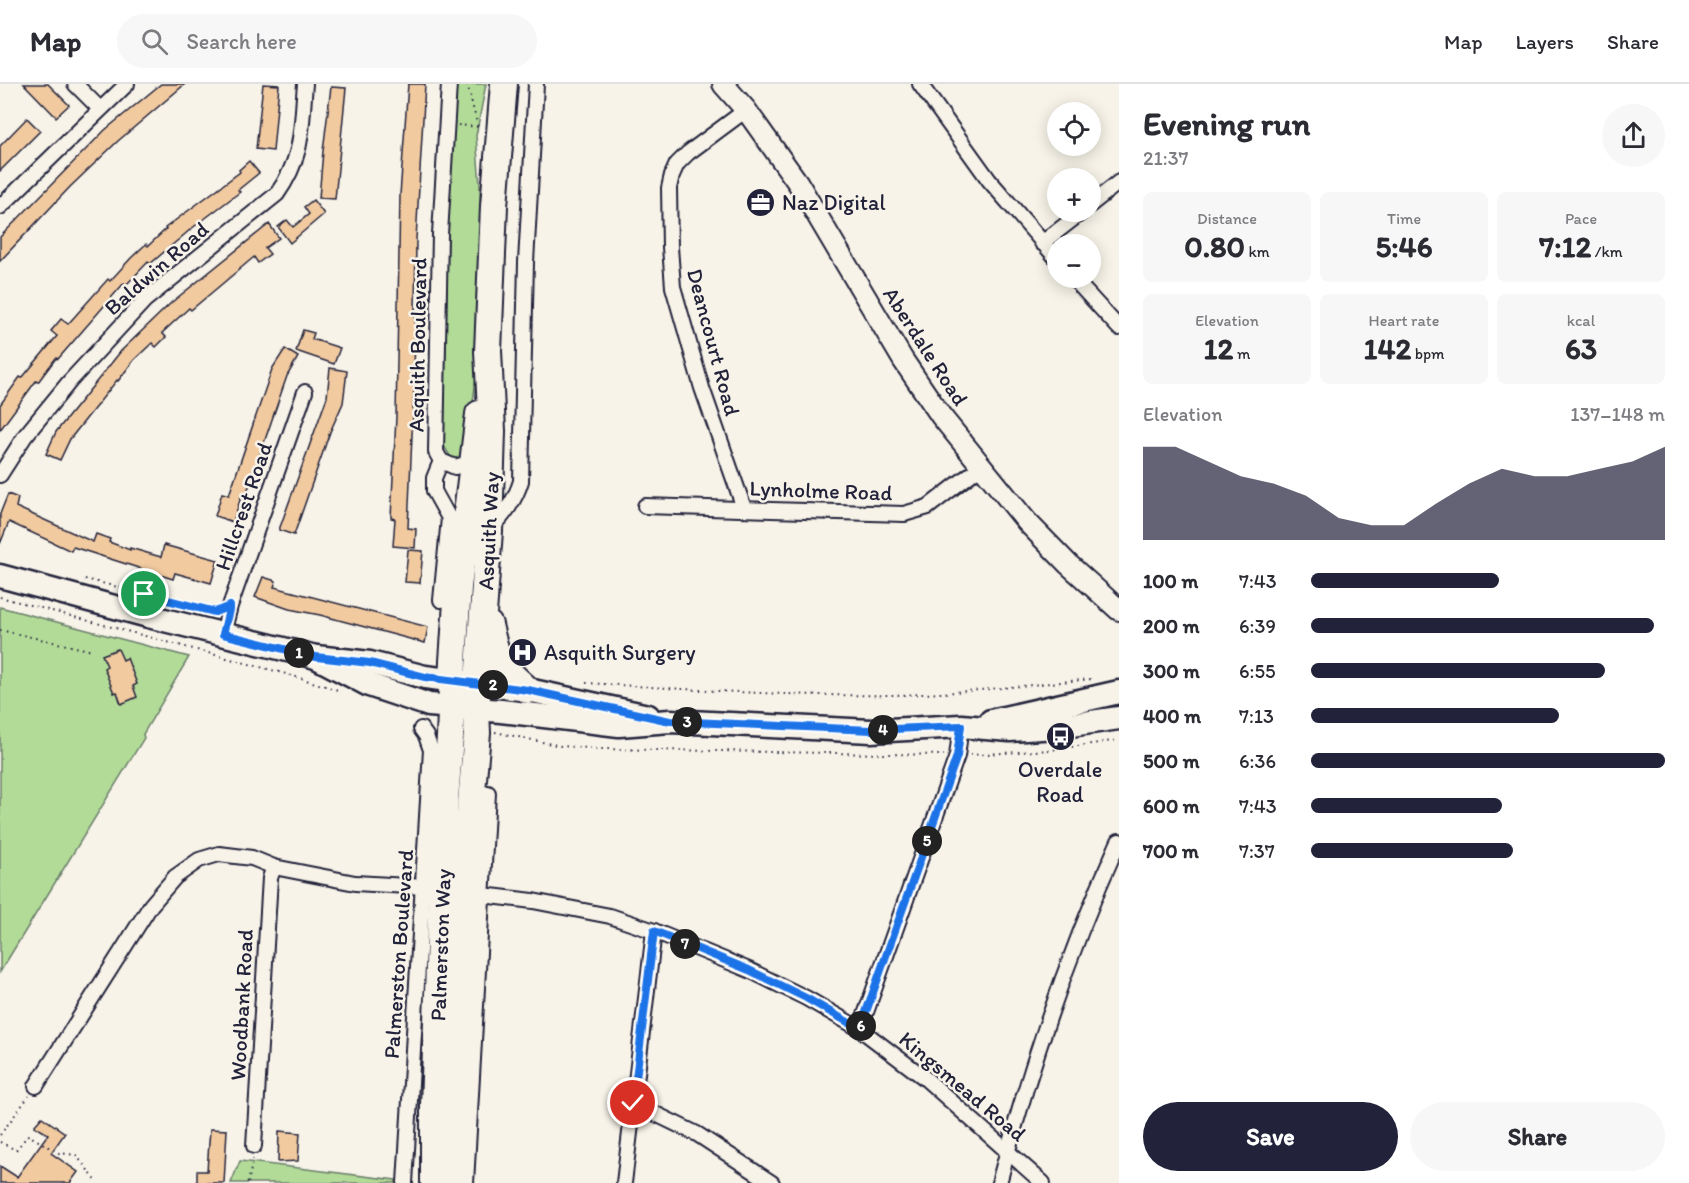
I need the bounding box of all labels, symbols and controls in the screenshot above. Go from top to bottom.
search box [117,14,537,68]
text: Map [30,24,81,58]
icon: search [138,25,171,58]
text: Search here [186,28,297,55]
text: Map [1444,29,1483,54]
text: Layers [1516,29,1574,54]
text: Share [1607,29,1659,54]
map controls [1047,102,1101,288]
button: locate [1047,102,1101,156]
text: Evening run [1143,104,1310,143]
button: share [1602,104,1665,167]
text: 21:37 [1143,146,1189,170]
button: + [1047,168,1101,222]
office icon: Naz Digital [745,186,777,218]
place label: Naz Digital [782,189,886,216]
text: Distance [1197,209,1257,228]
text: Time [1387,209,1421,228]
text: Pace [1565,209,1597,228]
street label: Baldwin Road [99,216,214,321]
text: 0.80 [1184,228,1245,265]
text: 5:46 [1376,228,1433,265]
text: 7:12 [1539,228,1591,265]
button: − [1047,234,1101,288]
text: km [1245,242,1270,261]
text: /km [1591,242,1623,261]
street label: Asquith Boulevard [402,257,433,432]
street label: Deancourt Road [681,266,746,419]
street label: Aberdale Road [877,282,974,411]
text: Elevation [1195,311,1259,330]
text: Heart rate [1369,311,1439,330]
text: kcal [1567,311,1595,330]
text: 12 [1204,330,1233,367]
text: 142 [1363,330,1411,367]
text: 63 [1565,330,1597,367]
text: m [1233,344,1250,363]
text: bpm [1411,344,1445,363]
text: Elevation [1143,402,1222,426]
text: 137–148 m [1570,402,1665,426]
street label: Hillcrest Road [209,438,278,574]
street label: Asquith Way [472,470,505,591]
street label: Lynholme Road [749,475,893,506]
pin [118,568,169,619]
text: 100 m [1143,569,1198,593]
text: 7:43 [1239,569,1277,593]
icon: arrive [127,577,160,610]
text: 200 m [1143,614,1199,638]
text: 6:39 [1239,614,1276,638]
hospital icon: Asquith Surgery [507,636,539,668]
pin: 1 [284,638,314,668]
place label: Asquith Surgery [544,639,696,666]
text: 1 [295,643,303,662]
text: 300 m [1143,659,1200,683]
text: 6:55 [1239,659,1275,683]
pin: 2 [478,670,508,700]
text: 2 [489,675,497,694]
text: 400 m [1143,704,1201,728]
text: 7:13 [1239,704,1274,728]
pin: 3 [672,707,702,737]
text: 3 [683,712,691,731]
pin: 4 [868,715,898,745]
text: 4 [878,720,888,739]
bus stop icon: Overdale Road [1044,721,1076,753]
text: 500 m [1143,749,1199,773]
text: 6:36 [1239,749,1276,773]
place label: Overdale Road [1018,756,1102,808]
text: 600 m [1143,794,1200,818]
text: 7:43 [1239,794,1277,818]
pin: 5 [912,826,942,856]
text: 5 [923,831,931,850]
text: 700 m [1143,839,1199,863]
text: 7:37 [1239,839,1275,863]
street label: Palmerston Boulevard [378,848,419,1060]
street label: Palmerston Way [424,868,457,1022]
street label: Woodbank Road [224,929,259,1081]
pin: 7 [670,929,700,959]
text: 7 [681,934,689,953]
pin: 6 [846,1011,876,1041]
text: 6 [857,1016,865,1035]
street label: Kingsmead Road [894,1025,1032,1147]
pin [607,1077,658,1128]
icon: check [616,1086,649,1119]
button: Save [1143,1102,1398,1171]
button: Share [1410,1102,1665,1171]

